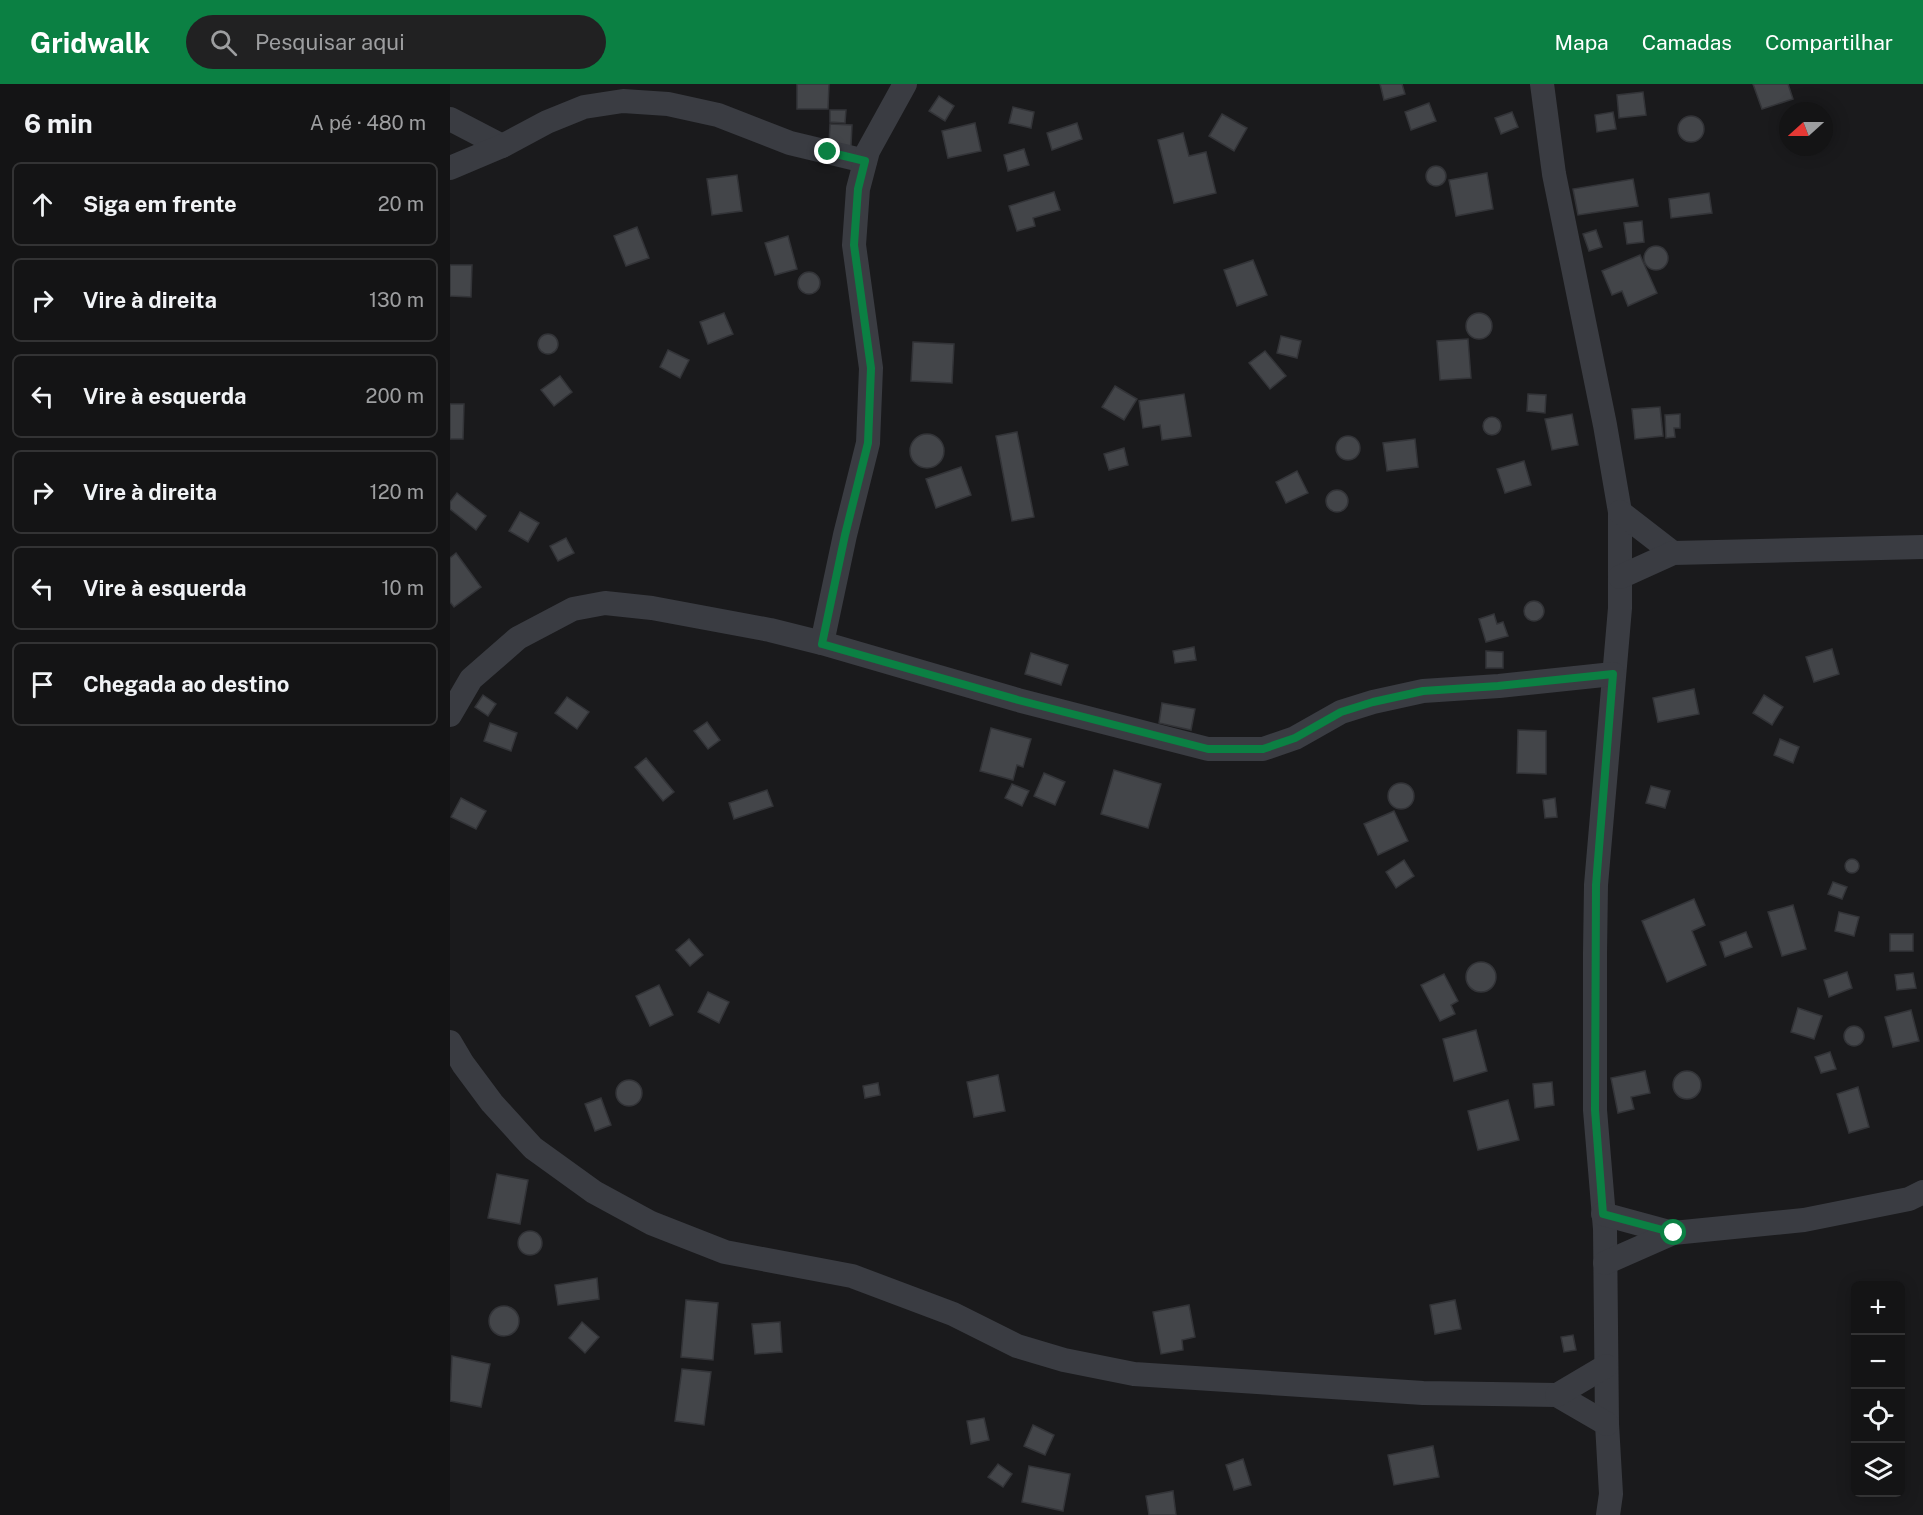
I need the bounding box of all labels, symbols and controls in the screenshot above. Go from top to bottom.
search box [186,15,606,69]
text: Gridwalk [30,26,150,59]
icon: search [207,26,240,59]
text: Pesquisar aqui [255,29,405,55]
text: Mapa [1555,30,1609,55]
text: Camadas [1642,30,1732,55]
text: Compartilhar [1765,30,1893,55]
north arrow [1779,102,1833,156]
text: 6 min [24,108,93,139]
text: A pé · 480 m [310,111,426,135]
route end [814,138,840,164]
icon: ahead [26,188,59,221]
text: Siga em frente [83,191,237,217]
text: 20 m [378,192,424,216]
icon: right [26,284,59,317]
text: Vire à direita [83,287,217,313]
text: 130 m [369,288,424,312]
icon: left [26,380,59,413]
text: Vire à esquerda [83,383,247,409]
text: 200 m [366,384,424,408]
icon: right [26,476,59,509]
text: Vire à direita [83,479,217,505]
text: 120 m [370,480,424,504]
icon: left [26,572,59,605]
text: Vire à esquerda [83,575,247,601]
text: 10 m [381,576,424,600]
icon: arrive [26,668,59,701]
text: Chegada ao destino [83,671,289,697]
route start [1660,1219,1686,1245]
map controls [1851,1281,1905,1497]
button: + [1851,1281,1905,1335]
button: − [1851,1335,1905,1389]
button: locate [1851,1389,1905,1443]
button: layers [1851,1443,1905,1497]

